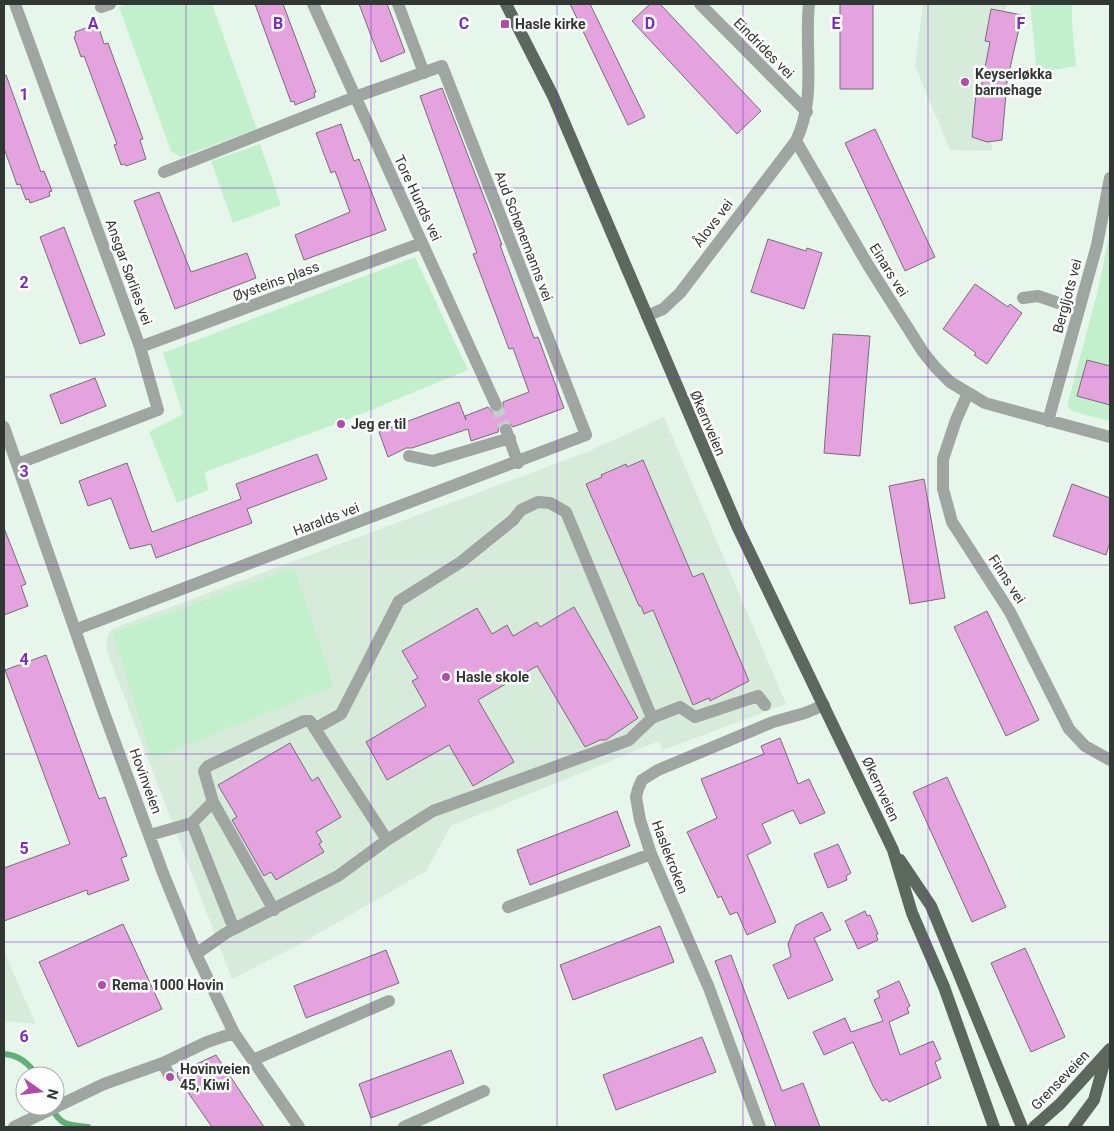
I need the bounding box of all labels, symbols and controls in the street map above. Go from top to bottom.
text: A [88,14,99,33]
text: B [273,14,283,33]
text: C [459,14,469,33]
text: D [645,14,655,33]
text: E [832,14,841,33]
text: F [1017,14,1026,33]
street label: Eindrides vei [731,15,797,81]
place label: Hasle kirke [515,16,586,32]
marker: Hasle kirke [499,18,511,30]
place label: Keyserløkka barnehage [975,66,1053,98]
marker: Keyserløkka barnehage [959,76,971,88]
text: 1 [19,85,29,104]
street label: Tore Hunds vei [391,153,445,243]
street label: Aud Schønemanns vei [492,169,556,303]
street label: Ålovs vei [689,195,736,250]
street label: Ansgar Sørlies vei [102,217,156,327]
street label: Einars vei [866,240,912,300]
street label: Bergljots vei [1049,257,1085,335]
street label: Øysteins plass [231,258,321,304]
text: 2 [19,273,29,292]
street label: Økernveien [687,388,729,458]
place label: Jeg er til [351,416,406,432]
marker: Jeg er til [335,418,347,430]
text: 3 [19,462,29,481]
street label: Haralds vei [291,499,361,539]
street label: Finns vei [985,552,1029,606]
text: 4 [19,650,29,669]
place label: Hasle skole [456,669,530,685]
marker: Hasle skole [440,671,452,683]
street label: Hovinveien [127,746,165,816]
street label: Økernveien [859,754,903,824]
street label: Haslekroken [649,818,691,896]
text: 5 [19,839,29,858]
place label: Rema 1000 Hovin [112,977,224,993]
marker: Rema 1000 Hovin [96,979,108,991]
text: 6 [19,1027,29,1046]
street label: Grenseveien [1028,1047,1092,1113]
place label: Hovinveien 45, Kiwi [180,1061,250,1093]
north arrow [15,1066,65,1116]
marker: Hovinveien 45, Kiwi [164,1071,176,1083]
text: N [44,1087,62,1101]

